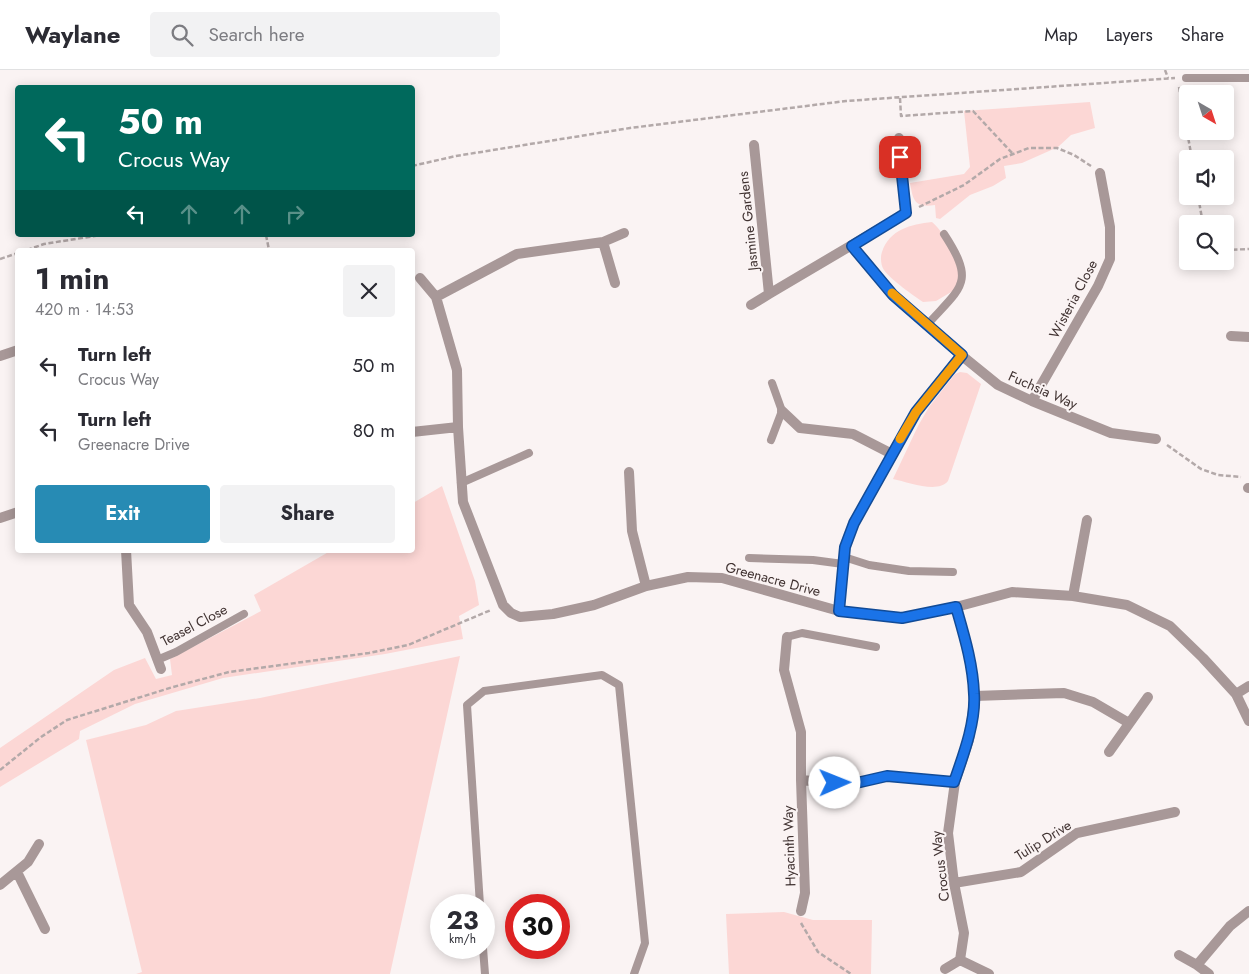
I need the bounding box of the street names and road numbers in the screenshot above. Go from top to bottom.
street label: Jasmine Gardens [733,170,763,274]
street label: Wisteria Close [1044,256,1102,342]
street label: Fuchsia Way [1005,366,1081,414]
street label: Greenacre Drive [723,557,823,601]
street label: Teasel Close [157,599,231,651]
street label: Hyacinth Way [778,804,800,887]
street label: Tulip Drive [1011,815,1075,865]
street label: Crocus Way [926,829,954,902]

